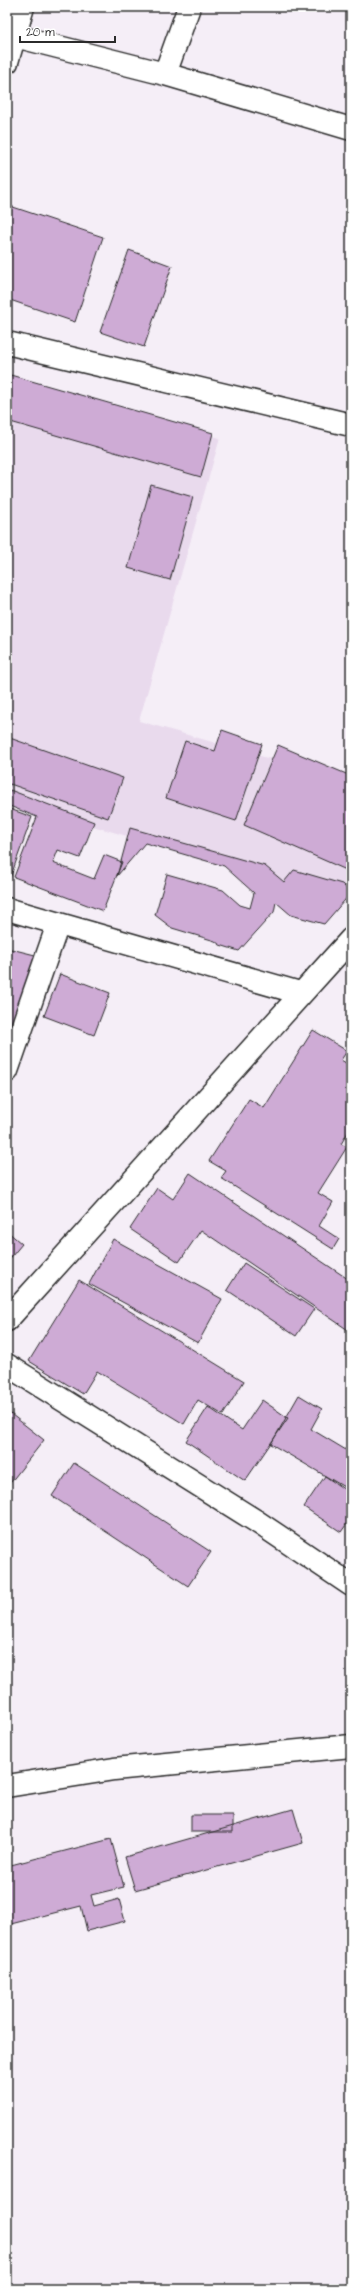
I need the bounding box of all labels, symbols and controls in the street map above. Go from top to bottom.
scale bar [20,18,115,44]
text: 20 m [26,24,55,41]

